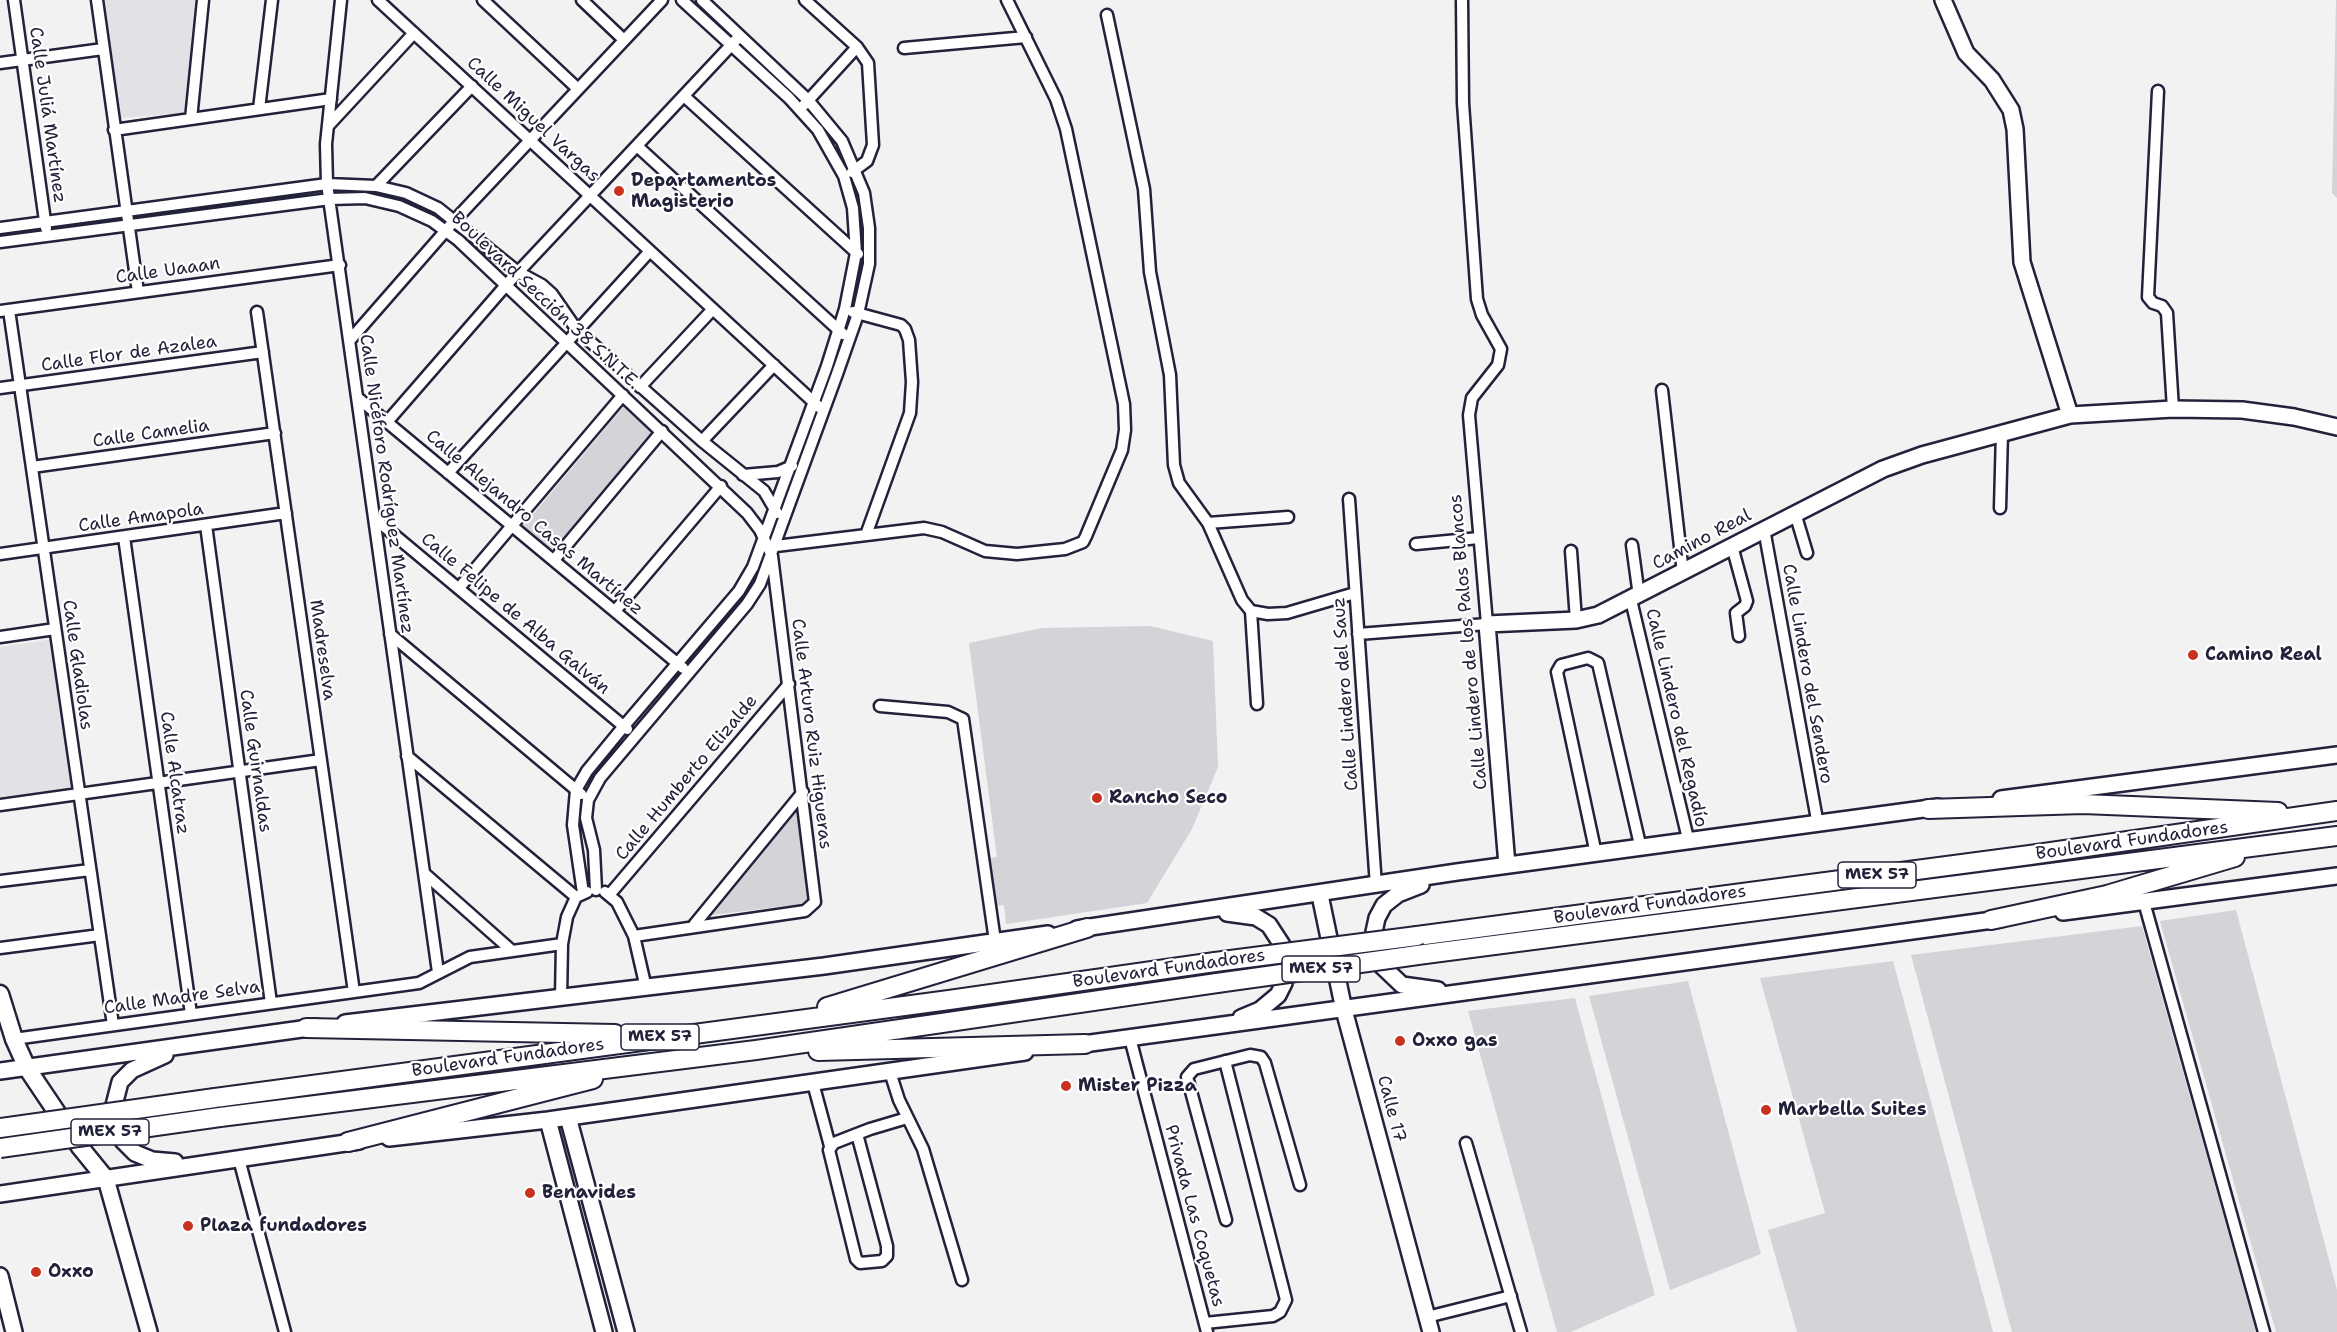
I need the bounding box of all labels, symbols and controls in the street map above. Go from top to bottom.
street label: Calle Juliá Martínez [24,26,70,204]
street label: Calle Miguel Vargas [462,53,604,187]
place label: Departamentos Magisterio [631,170,776,213]
marker: Departamentos Magisterio [612,184,626,198]
street label: Boulevard Sección 38 S.N.T.E. [446,208,644,394]
street label: Calle Uaaan [114,253,222,289]
street label: Calle Flor de Azalea [40,331,218,377]
street label: Calle Nicéforo Rodríguez Martínez [354,333,418,635]
street label: Calle Camelia [91,415,211,453]
street label: Calle Alejandro Casas Martínez [421,426,647,620]
street label: Calle Lindero de los Palos Blancos [1445,493,1493,791]
street label: Calle Amapola [77,499,205,537]
street label: Camino Real [1649,505,1755,575]
street label: Calle Felipe de Alba Galván [416,529,614,699]
street label: Calle Lindero del Sendero [1777,562,1837,786]
street label: Calle Lindero del Sauz [1328,596,1364,792]
street label: Calle Gladiolas [57,598,97,732]
street label: Madreselva [304,598,340,702]
street label: Calle Lindero del Regadío [1640,607,1712,829]
street label: Calle Arturo Ruiz Higueras [786,617,836,851]
place label: Camino Real [2205,644,2322,666]
marker: Camino Real [2186,648,2200,662]
street label: Calle Guirnaldas [234,688,276,834]
street label: Calle Humberto Elizalde [611,691,763,865]
street label: Calle Alcatraz [155,710,193,836]
place label: Rancho Seco [1109,787,1227,809]
marker: Rancho Seco [1090,791,1104,805]
street label: Boulevard Fundadores [2034,817,2230,865]
road number: MEX 57 [1838,862,1916,888]
street label: Boulevard Fundadores [1552,881,1748,929]
street label: Boulevard Fundadores [1071,945,1267,993]
road number: MEX 57 [1282,956,1360,982]
street label: Calle Madre Selva [102,976,262,1020]
road number: MEX 57 [621,1024,699,1050]
place label: Oxxo gas [1412,1030,1498,1052]
street label: Boulevard Fundadores [410,1034,606,1082]
marker: Oxxo gas [1393,1034,1407,1048]
street label: Calle 17 [1372,1073,1410,1145]
place label: Mister Pizza [1078,1075,1197,1097]
marker: Mister Pizza [1059,1079,1073,1093]
place label: Marbella Suites [1778,1099,1926,1121]
marker: Marbella Suites [1759,1103,1773,1117]
road number: MEX 57 [71,1119,149,1145]
street label: Privada Las Coquetas [1159,1123,1229,1309]
place label: Benavides [542,1182,636,1204]
marker: Benavides [523,1186,537,1200]
place label: Plaza fundadores [200,1215,367,1237]
marker: Plaza fundadores [181,1219,195,1233]
place label: Oxxo [48,1261,94,1283]
marker: Oxxo [29,1265,43,1279]

